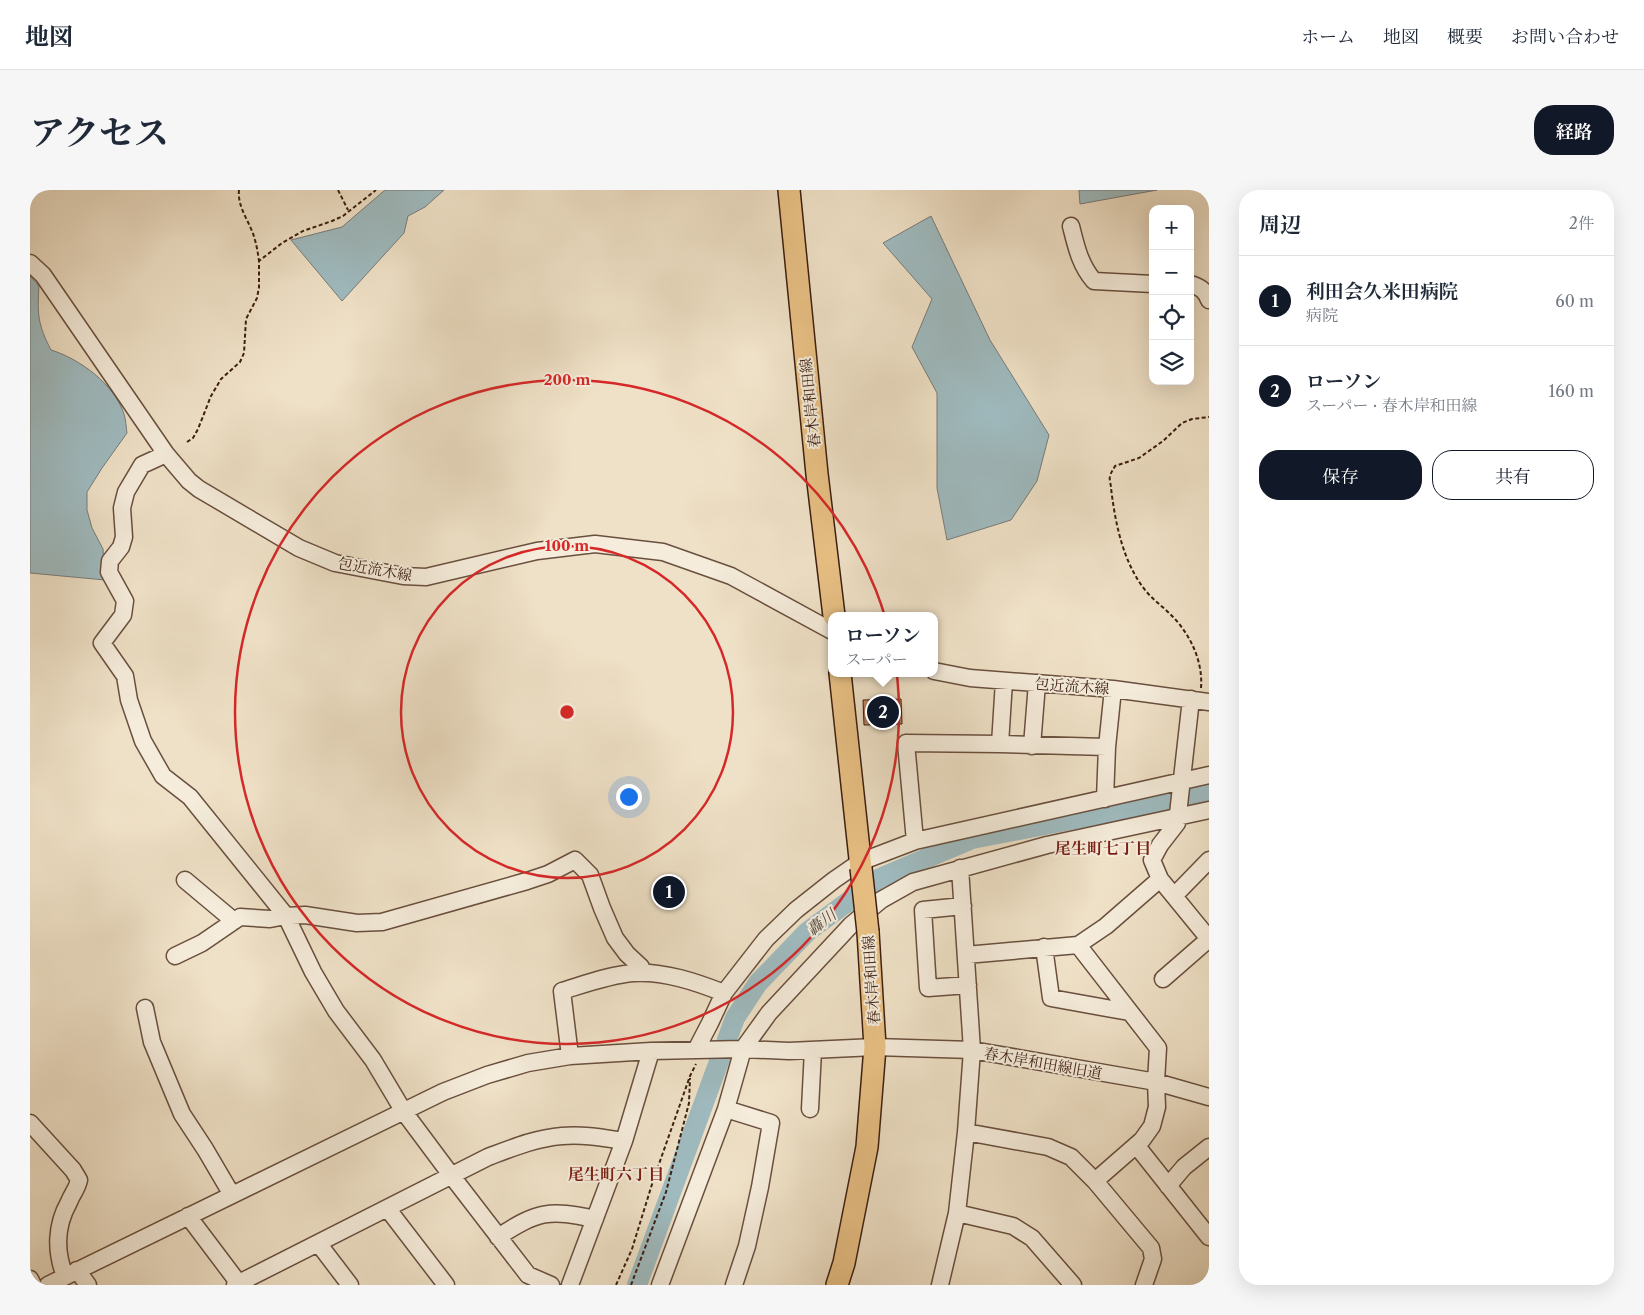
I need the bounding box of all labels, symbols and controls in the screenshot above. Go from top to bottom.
text: 地図 [25,22,73,51]
text: ホーム [1301,26,1355,48]
text: 地図 [1383,26,1419,48]
text: 概要 [1447,26,1483,48]
text: お問い合わせ [1511,26,1619,48]
button: 経路 [1534,105,1614,155]
text: アクセス [30,111,169,154]
map controls [1149,205,1194,385]
button: + [1149,205,1194,250]
text: 周辺 [1259,212,1301,237]
text: 2件 [1569,213,1594,233]
button: − [1149,250,1194,295]
text: 利田会久米田病院 [1306,280,1458,303]
text: 1 [1271,291,1279,311]
text: 60 m [1555,291,1594,311]
button: locate [1149,295,1194,340]
text: 病院 [1306,305,1338,325]
button: layers [1149,340,1194,385]
street label: 春木岸和田線 [796,357,824,449]
text: 200 m [544,370,590,389]
text: ローソン [1306,370,1381,393]
text: 2 [1270,381,1280,401]
text: 160 m [1549,381,1594,401]
text: スーパー · 春木岸和田線 [1306,395,1477,415]
button: 保存 [1259,450,1422,500]
button: 共有 [1432,450,1594,500]
text: 100 m [545,536,589,555]
street label: 包近流木線 [336,553,414,585]
popup [828,612,938,677]
text: ローソン [845,624,921,647]
text: スーパー [845,649,908,669]
street label: 包近流木線 [1034,674,1110,698]
pin: 2 [867,693,899,731]
centre of rings [558,703,576,721]
your location [616,784,642,810]
district label: 尾生町七丁目 [1055,838,1151,858]
pin: 1 [653,873,685,911]
water label: 轟川 [802,903,841,940]
street label: 春木岸和田線 [858,934,884,1026]
street label: 春木岸和田線旧道 [982,1043,1104,1083]
district label: 尾生町六丁目 [568,1164,664,1184]

